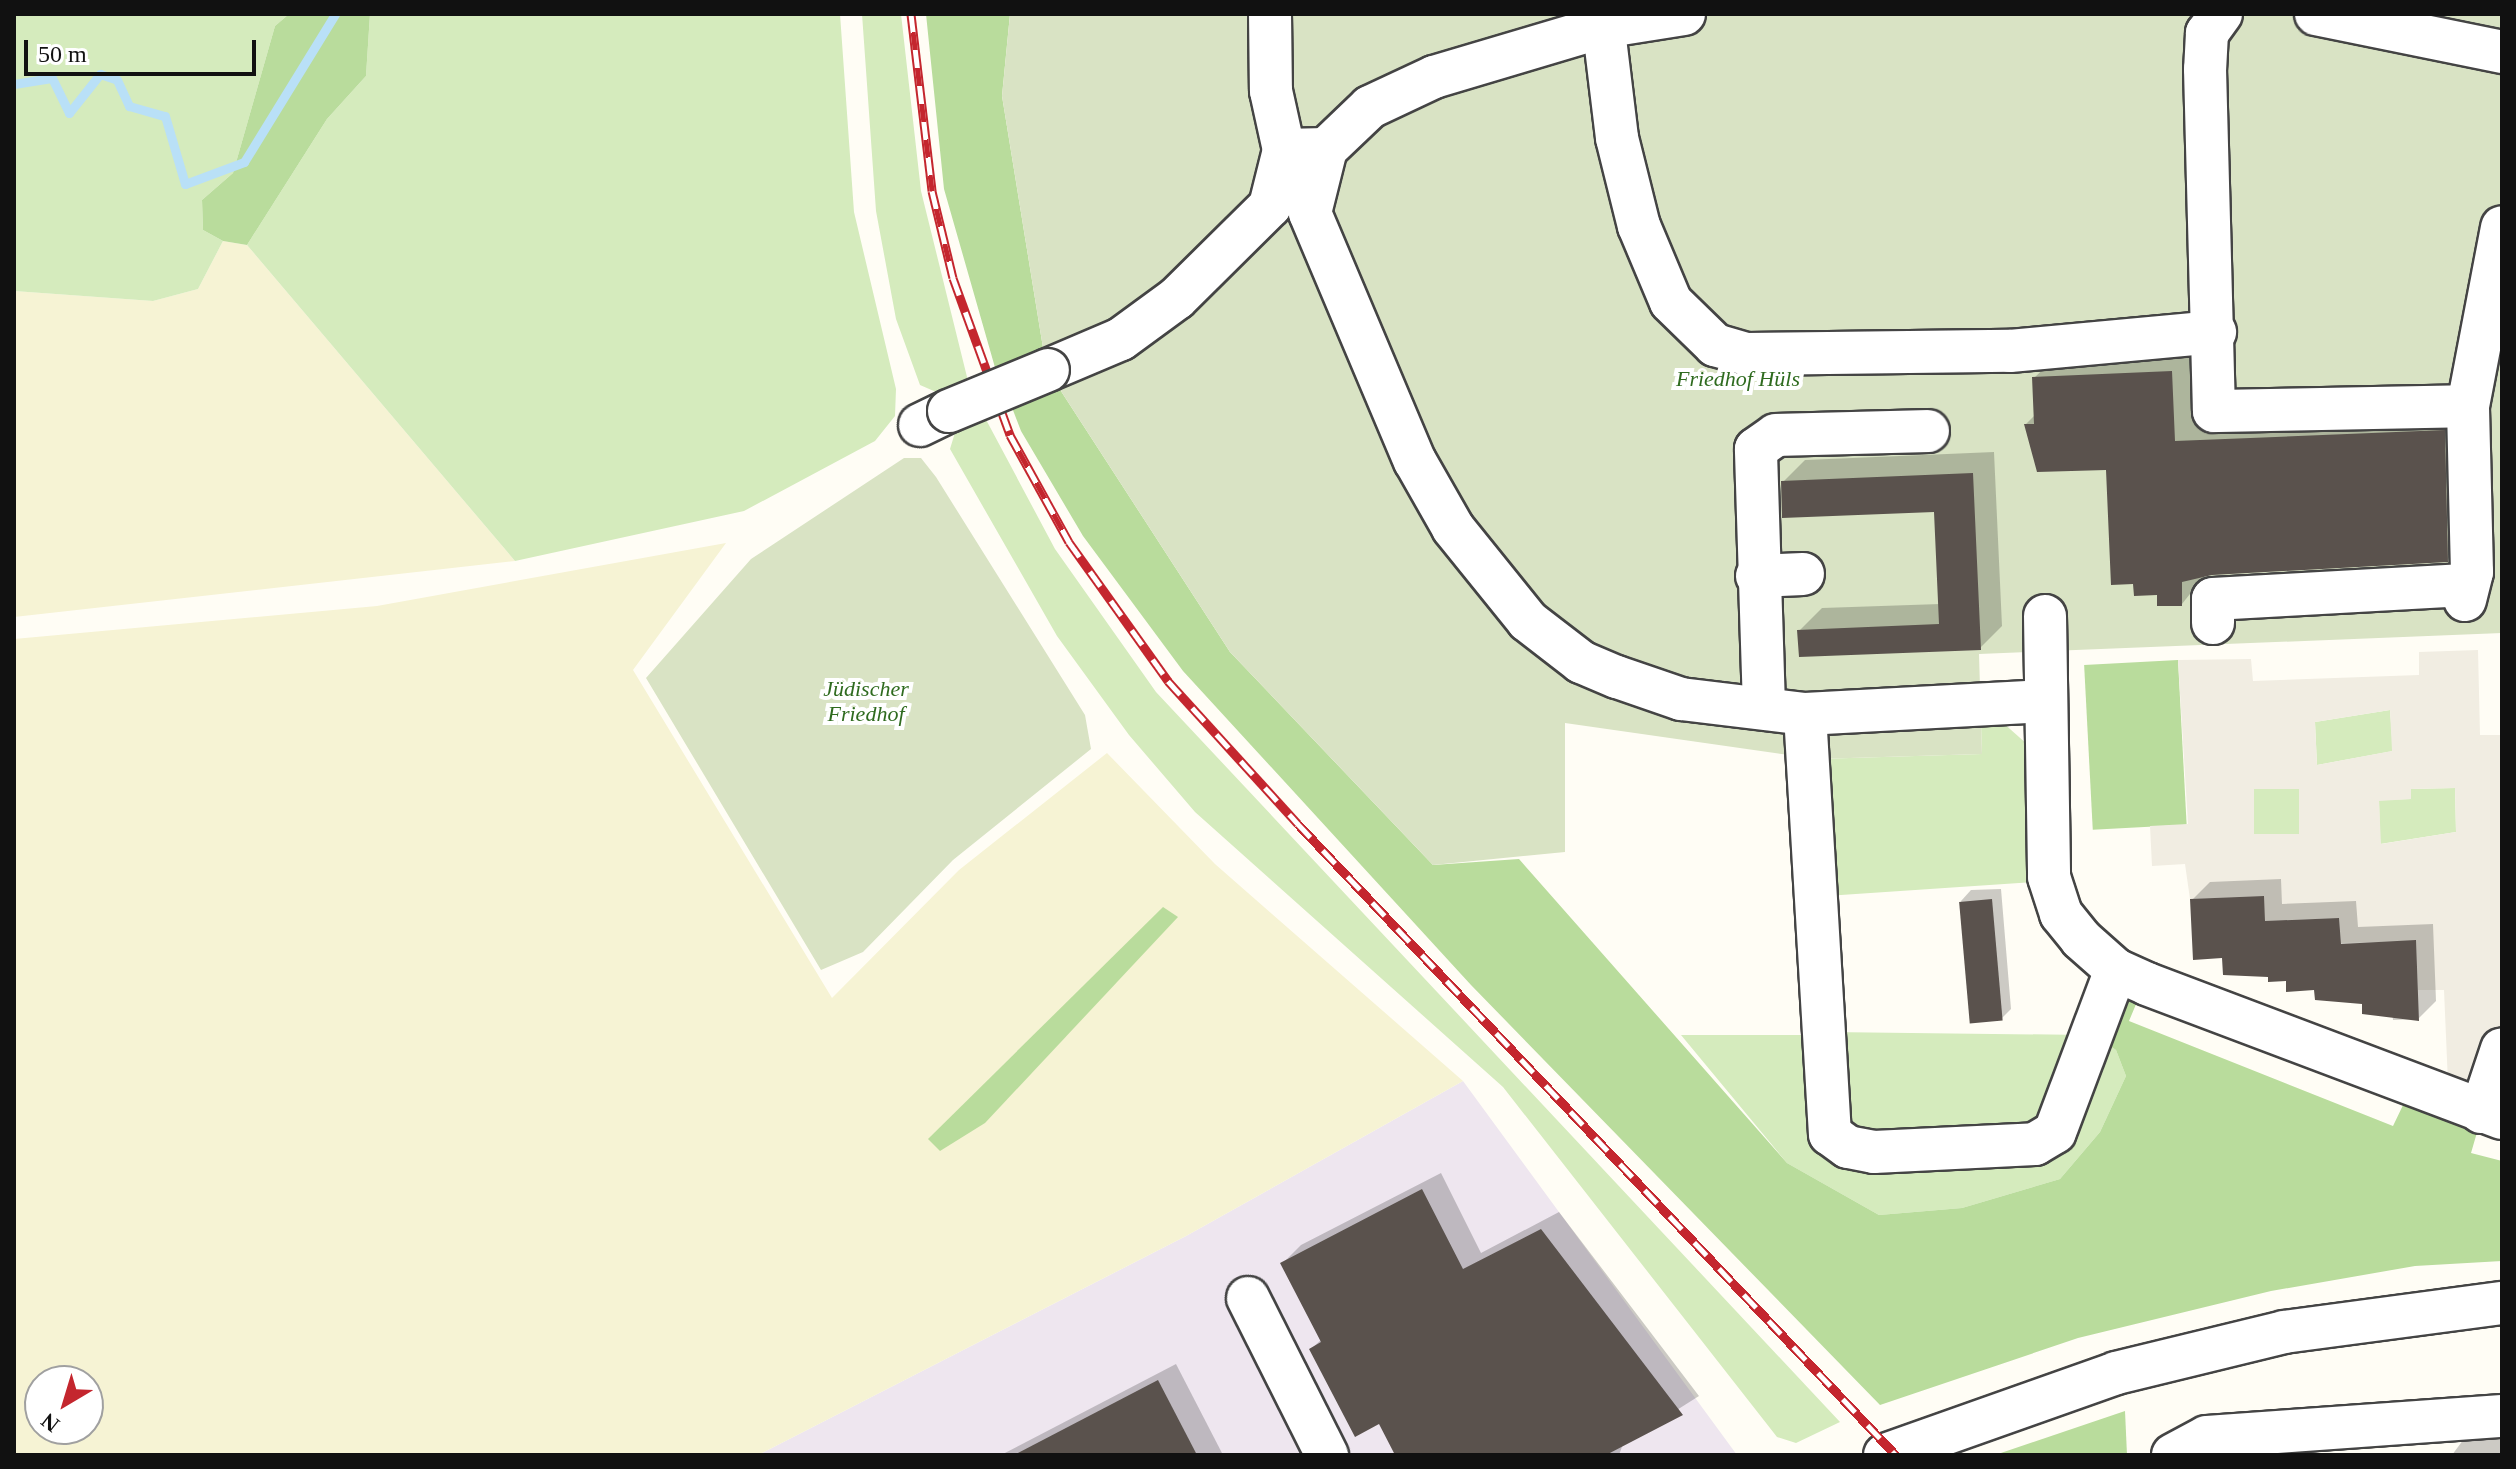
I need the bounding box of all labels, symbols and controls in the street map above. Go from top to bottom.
scale bar [28,24,260,74]
text: 50 m [38,41,87,67]
park label: Friedhof Hüls [1676,366,1800,392]
park label: Jüdischer Friedhof [823,675,909,726]
north arrow [24,1365,104,1445]
text: N [36,1408,64,1437]

